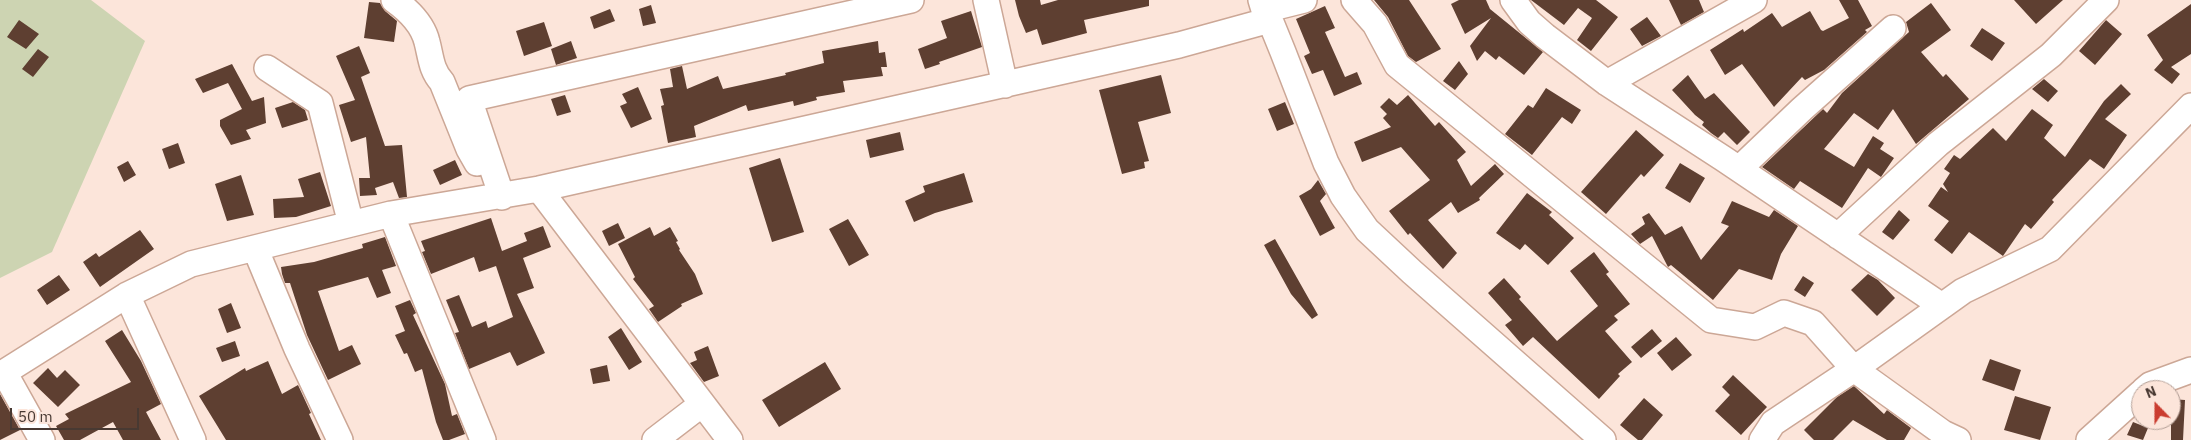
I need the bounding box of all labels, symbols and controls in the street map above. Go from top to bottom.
north arrow [2131,380,2181,430]
text: N [2143,382,2159,402]
scale bar [12,398,141,430]
text: 50 m [18,407,53,426]

